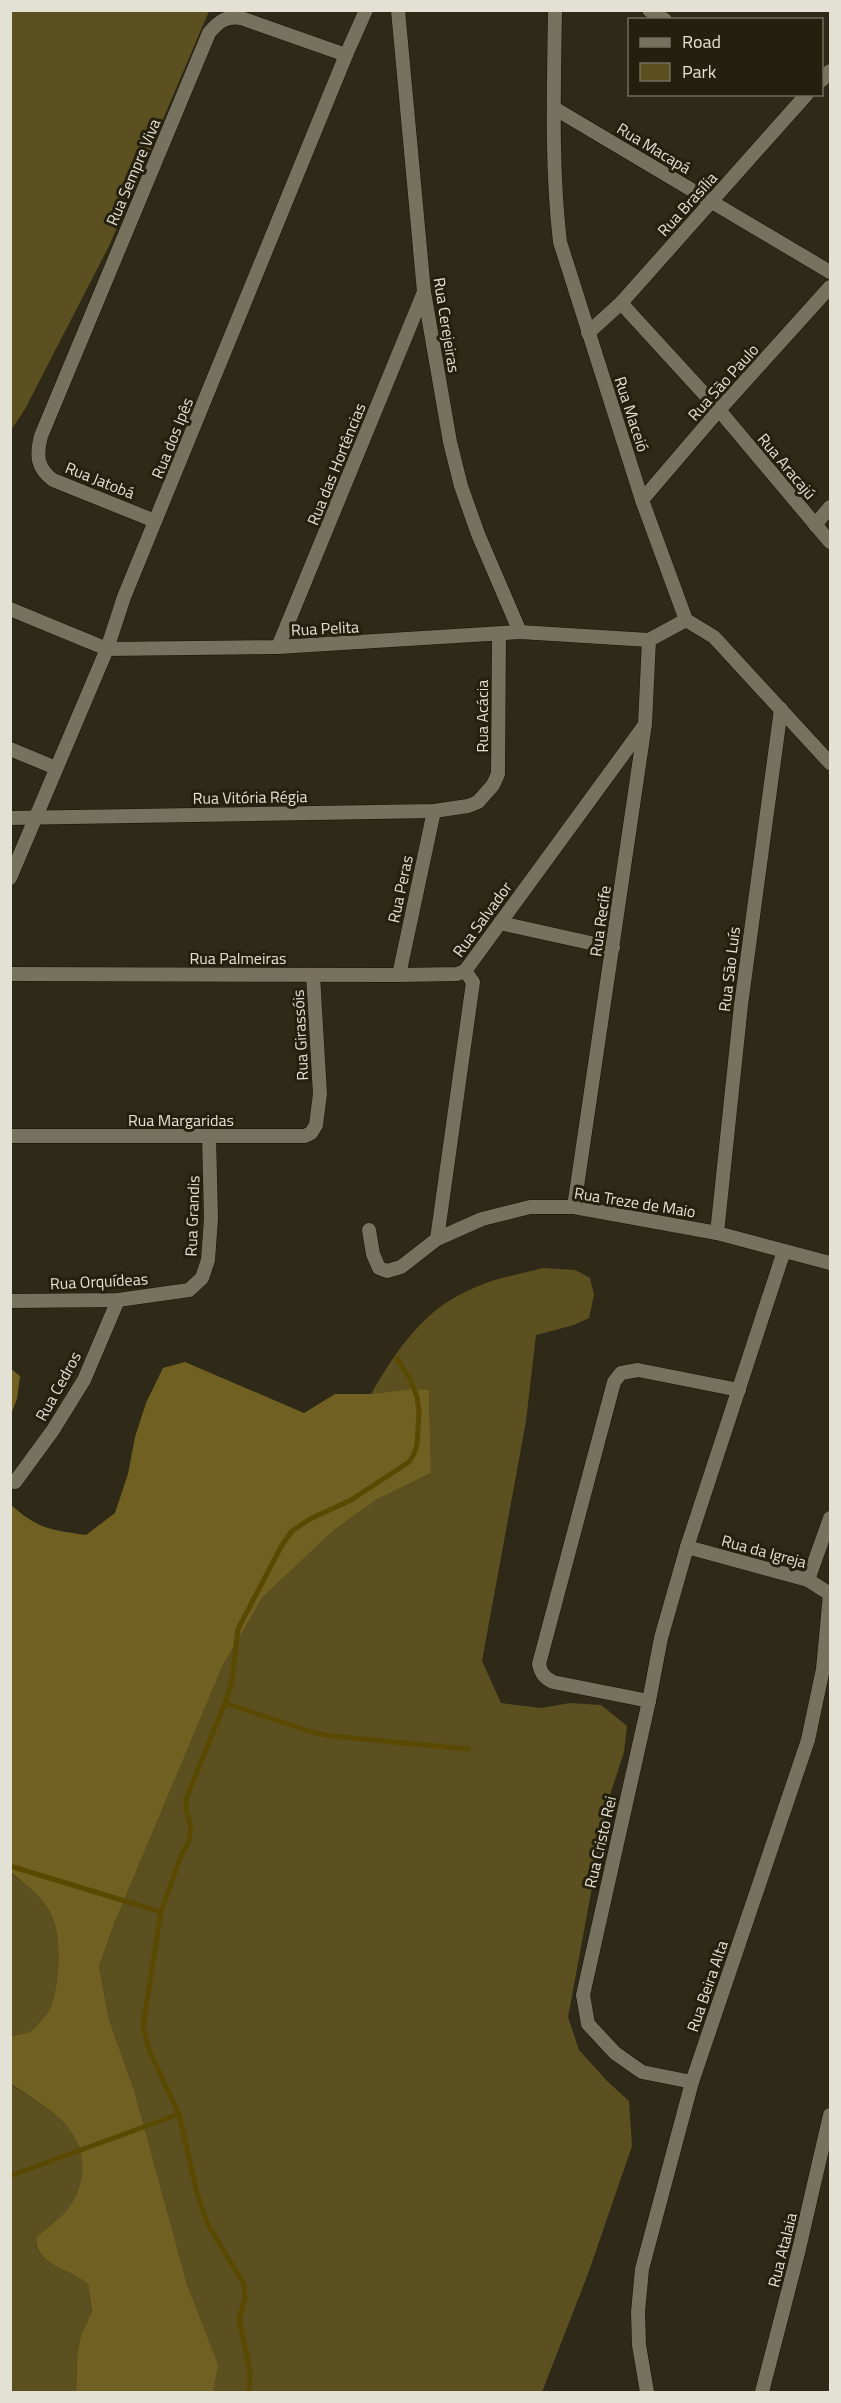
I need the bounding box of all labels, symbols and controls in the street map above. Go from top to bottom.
legend [628,18,823,96]
text: Road [682,28,721,55]
text: Park [682,58,717,85]
street label: Rua Sempre Viva [100,115,166,229]
street label: Rua Macapá [612,116,696,180]
street label: Rua Brasília [651,166,723,242]
street label: Rua Cerejeiras [428,276,466,374]
street label: Rua São Paulo [682,338,764,426]
street label: Rua Maceió [609,373,655,455]
street label: Rua dos Ipês [145,394,199,482]
street label: Rua das Hortências [300,399,372,529]
street label: Rua Aracajú [752,428,822,504]
street label: Rua Jatobá [62,455,138,505]
street label: Rua Pelita [290,614,360,642]
street label: Rua Acácia [470,680,494,752]
street label: Rua Vitória Régia [192,784,308,810]
street label: Rua Peras [381,853,419,925]
street label: Rua Salvador [446,876,518,962]
street label: Rua Recife [583,884,617,958]
street label: Rua São Luís [712,925,746,1013]
street label: Rua Palmeiras [190,946,286,970]
street label: Rua Girassóis [286,989,314,1081]
street label: Rua Margaridas [128,1108,234,1132]
street label: Rua Grandis [179,1175,205,1257]
street label: Rua Treze de Maio [573,1181,697,1223]
street label: Rua Orquídeas [49,1266,149,1296]
street label: Rua Cedros [29,1347,87,1425]
street label: Rua da Igreja [719,1528,809,1574]
street label: Rua Cristo Rei [578,1794,622,1890]
street label: Rua Beira Alta [680,1937,734,2035]
street label: Rua Atalaia [761,2210,803,2290]

